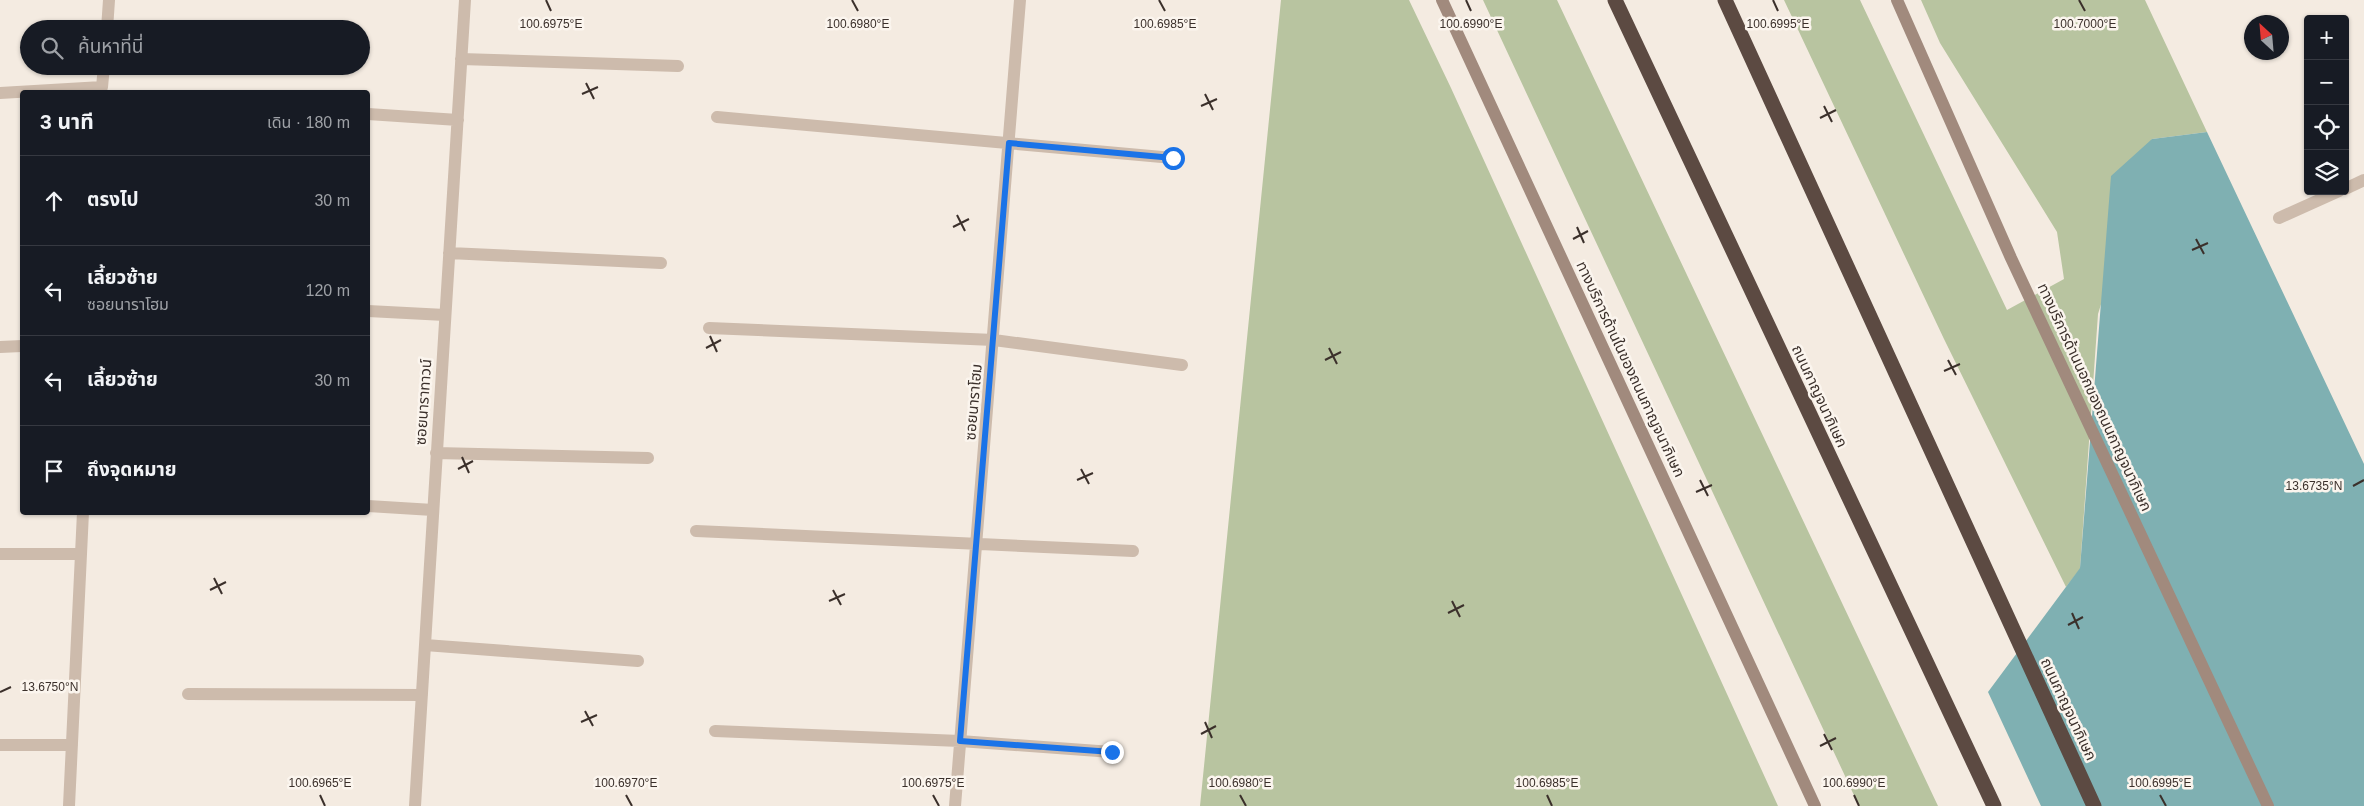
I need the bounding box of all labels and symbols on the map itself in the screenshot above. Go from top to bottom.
north arrow [2244,15,2289,60]
text: 100.6975°E [520,17,582,31]
text: 100.6980°E [827,17,889,31]
text: 100.6985°E [1134,17,1196,31]
text: 100.6990°E [1440,17,1502,31]
text: 100.6995°E [1747,17,1809,31]
text: 100.7000°E [2054,17,2116,31]
route start [1162,147,1185,170]
street label: ทางบริการด้านในของถนนกาญจนาภิเษก [1573,258,1689,480]
street label: ทางบริการด้านนอกของถนนกาญจนาภิเษก [2035,280,2155,514]
street label: ถนนกาญจนาภิเษก [1789,342,1851,450]
street label: ซอยนาราทาวน์ [412,358,434,446]
street label: ซอยนาราโฮม [961,363,985,441]
text: 13.6735°N [2286,479,2342,493]
street label: ถนนกาญจนาภิเษก [2038,655,2100,763]
text: 13.6750°N [22,680,78,694]
route end [1101,741,1124,764]
text: 100.6965°E [289,776,351,790]
text: 100.6970°E [595,776,657,790]
text: 100.6975°E [902,776,964,790]
text: 100.6980°E [1209,776,1271,790]
text: 100.6985°E [1516,776,1578,790]
text: 100.6990°E [1823,776,1885,790]
text: 100.6995°E [2129,776,2191,790]

